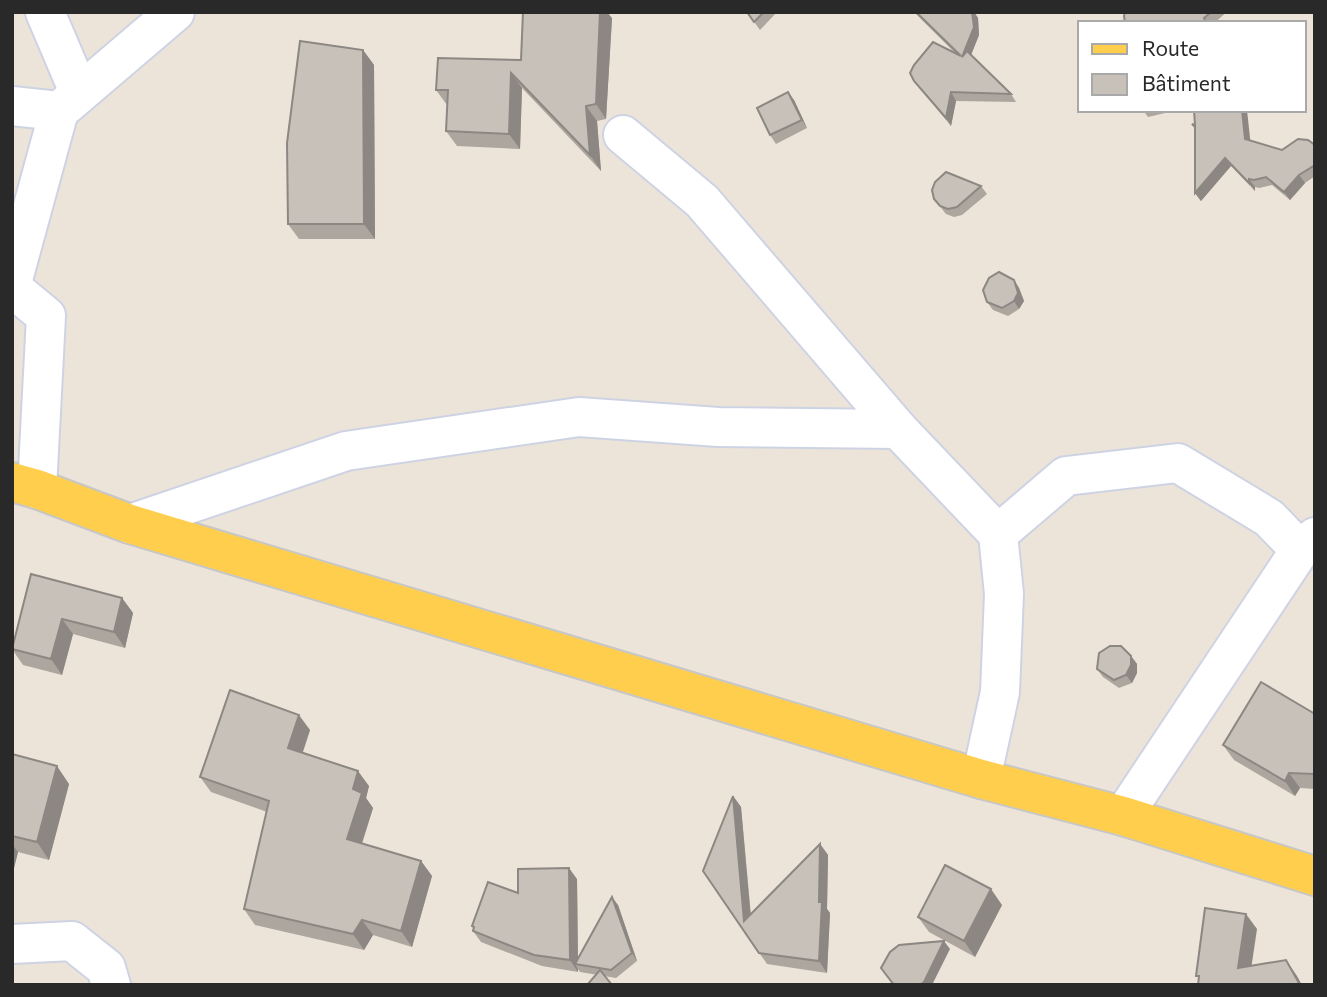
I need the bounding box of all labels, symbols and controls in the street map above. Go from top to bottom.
legend [1078,21,1306,112]
text: Route [1142,35,1199,60]
text: Bâtiment [1142,70,1231,95]

